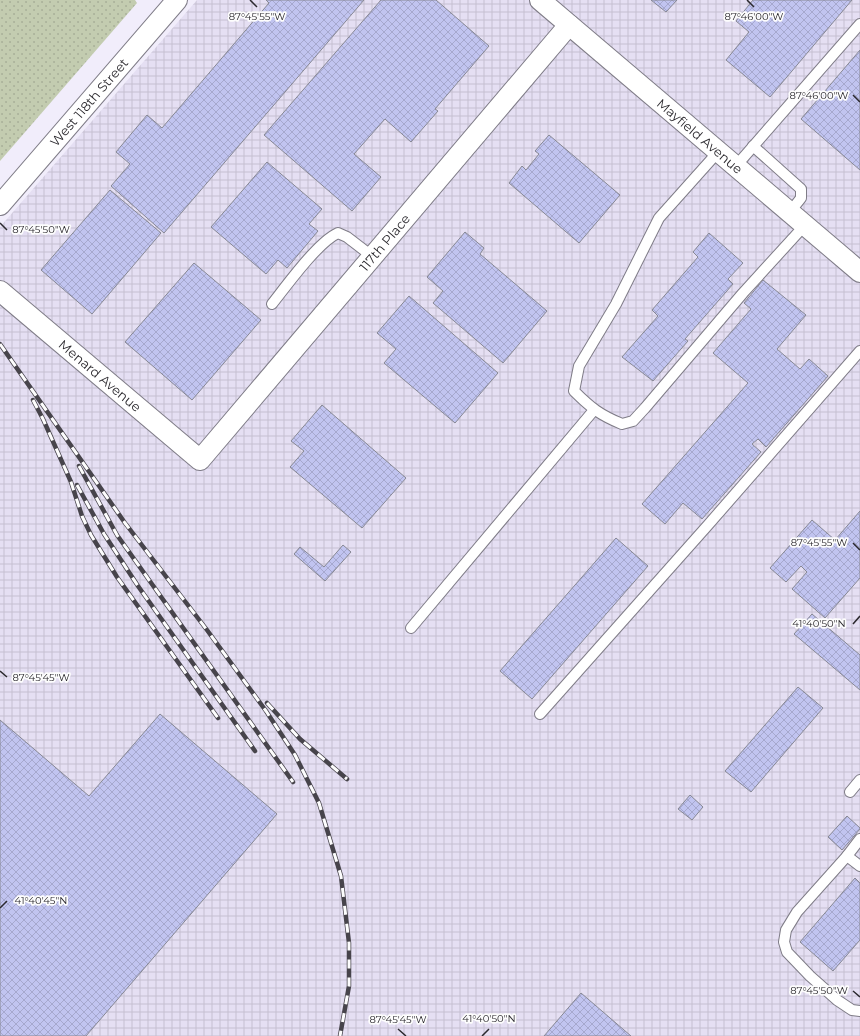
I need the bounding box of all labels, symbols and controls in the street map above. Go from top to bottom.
text: 87°45'55"W [229,10,285,23]
text: 87°46'00"W [725,10,783,23]
street label: West 118th Street [46,55,131,149]
text: 87°46'00"W [790,89,848,102]
street label: Mayfield Avenue [654,95,746,177]
street label: 117th Place [356,211,413,274]
text: 87°45'50"W [12,223,70,236]
street label: Menard Avenue [56,336,145,415]
text: 87°45'55"W [791,536,847,549]
text: 41°40'50"N [792,617,846,630]
text: 87°45'45"W [12,671,70,684]
text: 41°40'45"N [15,894,67,907]
text: 87°45'50"W [790,984,848,997]
text: 41°40'50"N [462,1012,516,1025]
text: 87°45'45"W [369,1013,427,1026]

